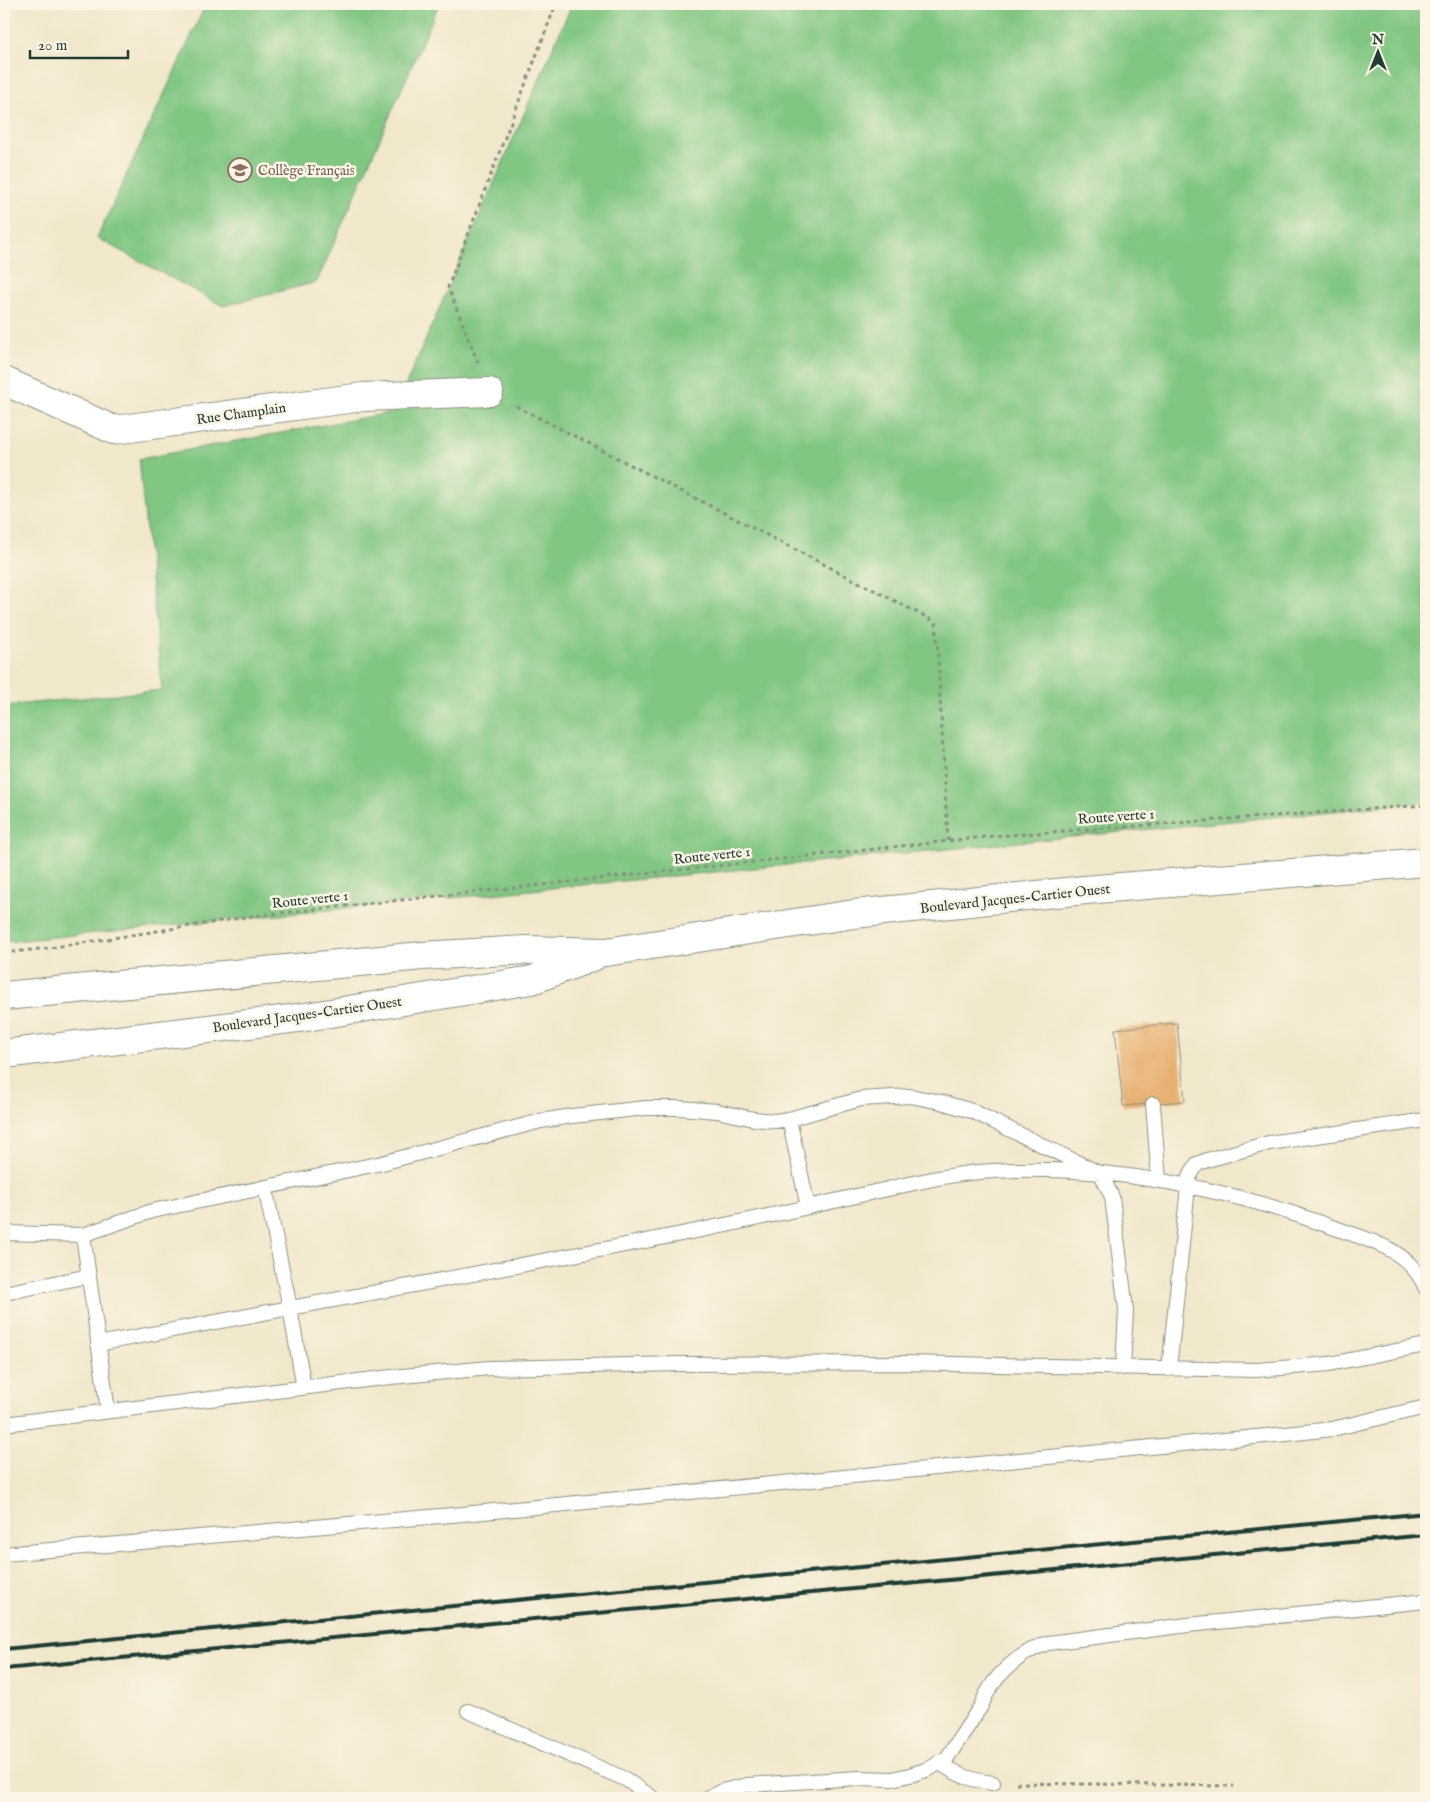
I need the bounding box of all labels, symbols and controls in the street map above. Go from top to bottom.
scale bar [30,28,128,60]
north arrow [1352,28,1402,78]
text: N [1371,31,1384,49]
text: 20 m [38,36,68,55]
school or university icon: Collège Français [227,157,253,183]
place label: Collège Français [258,162,355,180]
street label: Rue Champlain [195,399,288,429]
street label: Route verte 1 [1077,805,1155,829]
street label: Route verte 1 [673,843,751,869]
street label: Boulevard Jacques-Cartier Ouest [919,880,1111,918]
street label: Route verte 1 [271,887,349,913]
street label: Boulevard Jacques-Cartier Ouest [211,993,403,1037]

